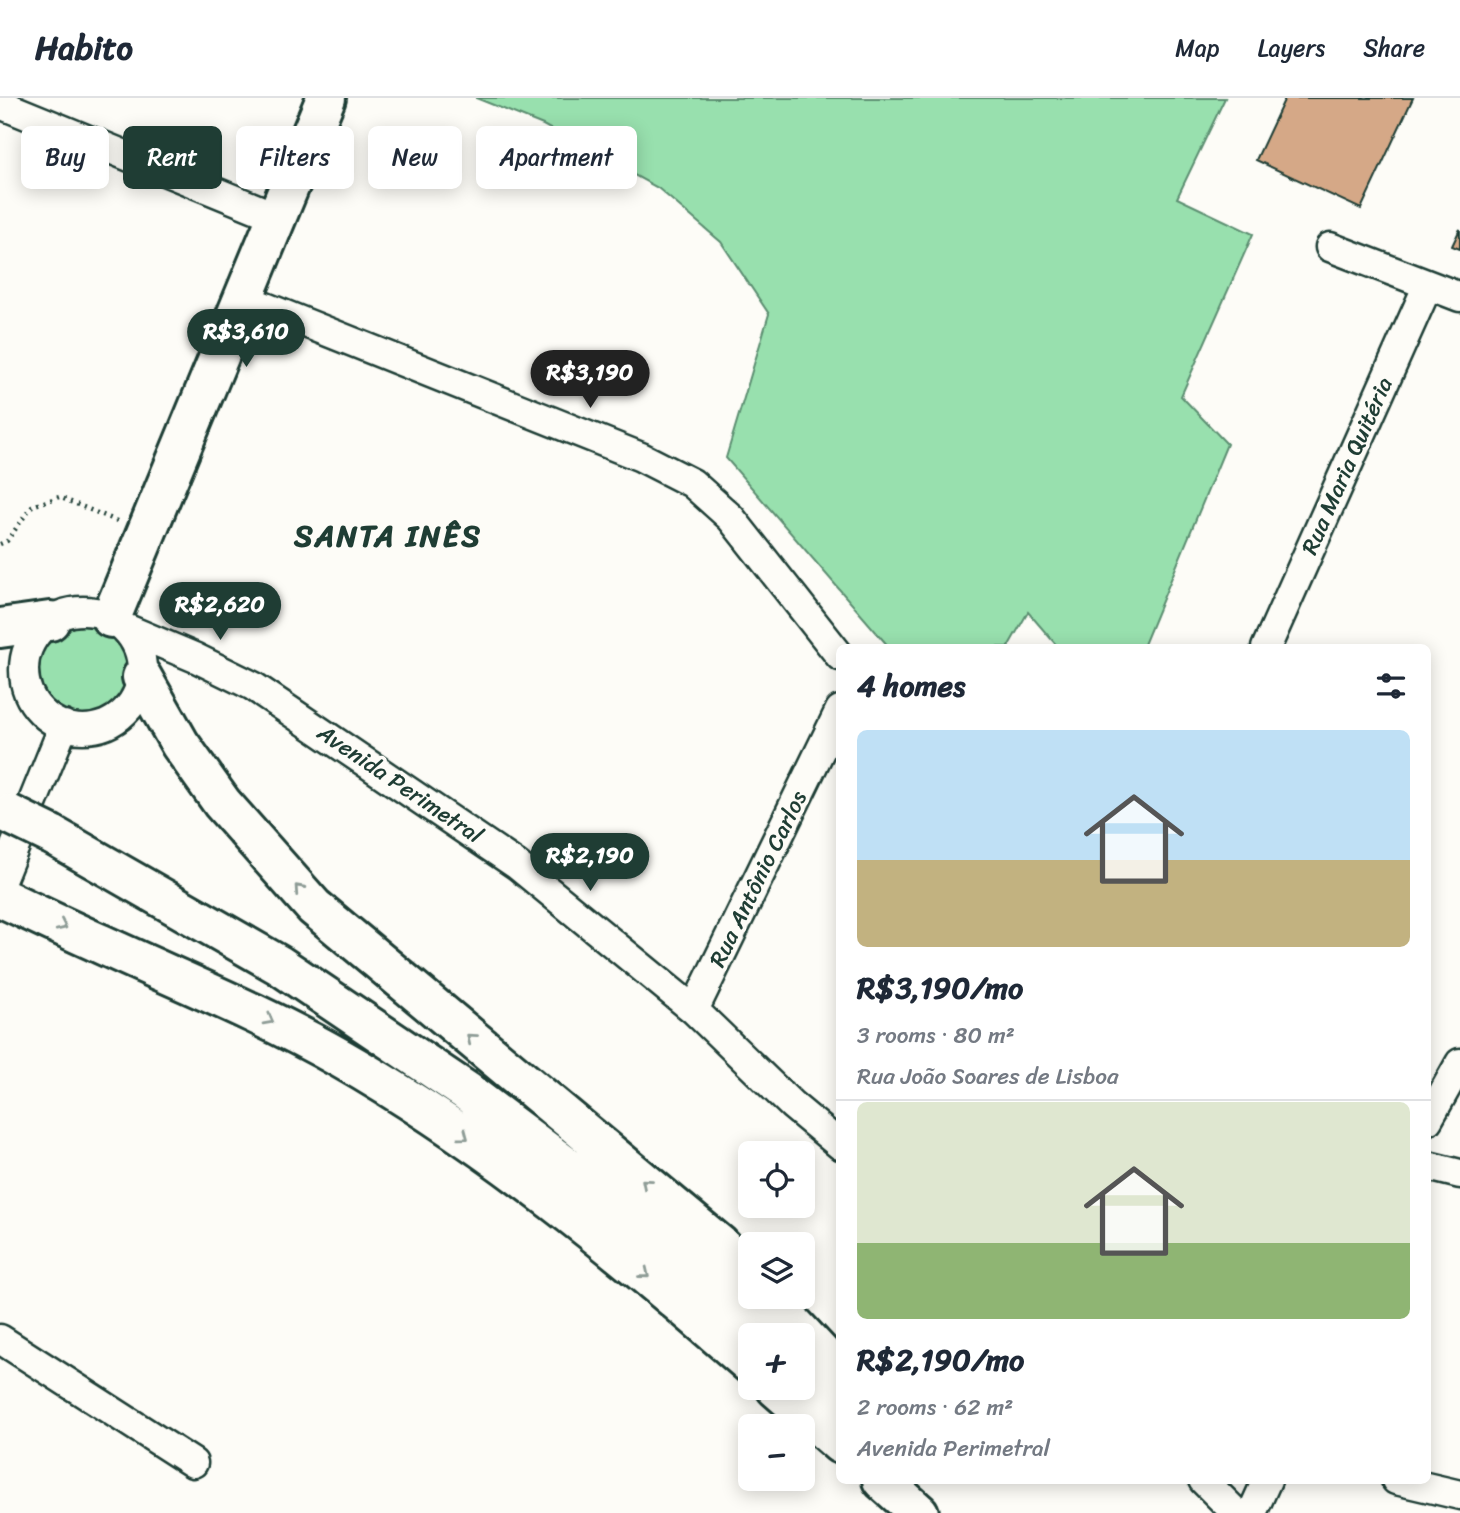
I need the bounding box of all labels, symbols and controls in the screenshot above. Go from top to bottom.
text: Habito [35,19,133,77]
text: Map [1175,27,1220,69]
text: Layers [1258,27,1325,69]
text: Share [1363,27,1425,69]
chip: Buy [21,126,109,189]
chip: Rent [123,126,222,189]
chip: Filters [236,126,354,189]
chip: New [368,126,462,189]
chip: Apartment [476,126,637,189]
pin: R$3,610 [181,310,311,369]
text: R$3,610 [203,311,289,352]
pin: R$3,190 [525,350,655,410]
text: R$3,190 [547,352,633,393]
street label: Rua Maria Quitéria [1289,370,1405,562]
district label: SANTA INÊS [293,509,482,563]
pin: R$2,620 [155,582,285,642]
text: R$2,620 [175,584,265,625]
text: 4 homes [857,659,965,713]
icon: filters [1372,667,1410,705]
street label: Avenida Perimetral [308,712,492,855]
icon: home [1071,776,1197,902]
street label: Rua Antônio Carlos [697,783,819,975]
pin: R$2,190 [525,834,655,893]
text: R$2,190 [546,835,634,876]
one-way arrow [295,884,307,897]
one-way arrow [55,918,67,932]
text: R$3,190/mo [857,961,1023,1015]
one-way arrow [261,1012,274,1026]
text: 3 rooms · 80 m² [857,1015,1015,1056]
one-way arrow [466,1034,479,1046]
text: Rua João Soares de Lisboa [857,1056,1119,1097]
one-way arrow [456,1128,469,1140]
map controls [738,1141,815,1491]
button: locate [738,1141,815,1218]
icon: home [1071,1148,1197,1274]
one-way arrow [641,1179,654,1191]
button: layers [738,1232,815,1309]
one-way arrow [638,1265,650,1278]
button: + [738,1323,815,1400]
text: R$2,190/mo [857,1333,1024,1387]
text: 2 rooms · 62 m² [857,1387,1013,1428]
button: − [738,1414,815,1491]
text: Avenida Perimetral [857,1428,1050,1469]

